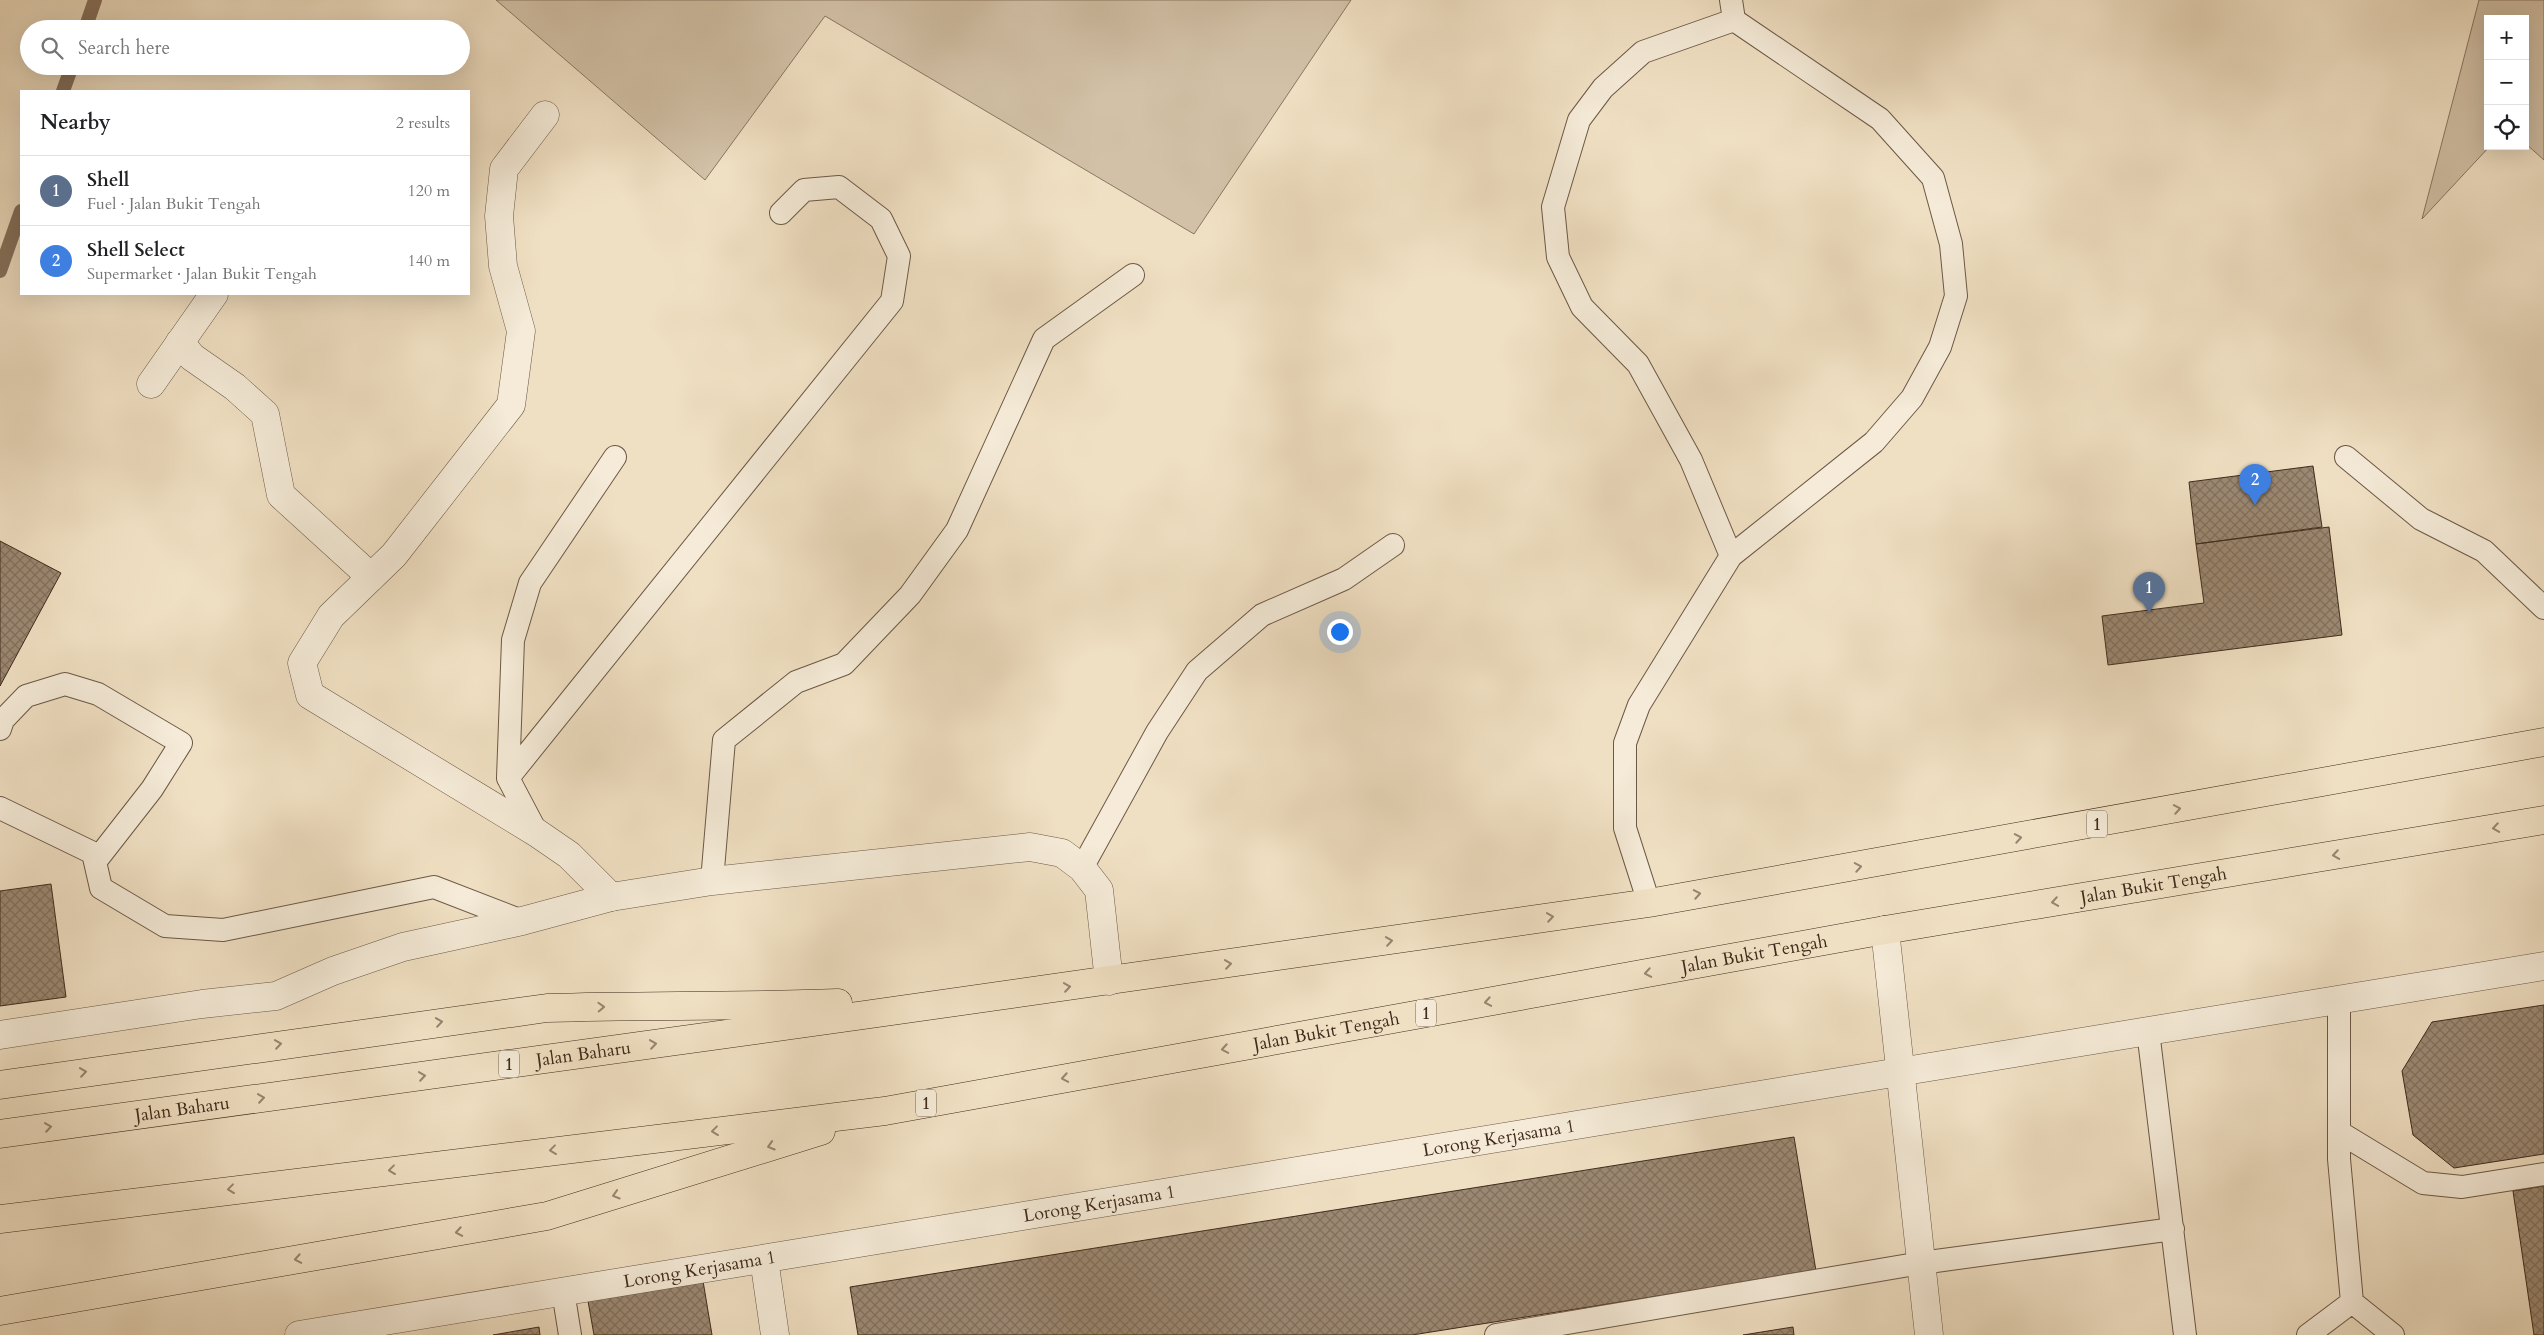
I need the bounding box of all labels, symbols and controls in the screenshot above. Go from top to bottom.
map controls [2484,15,2529,150]
button: + [2484,15,2529,60]
search box [20,20,470,75]
icon: search [38,34,66,62]
text: Search here [78,35,170,61]
button: − [2484,60,2529,105]
button: locate [2484,105,2529,150]
text: Nearby [40,108,111,137]
text: 2 results [396,112,450,134]
text: Shell [87,167,129,193]
text: 1 [52,180,60,202]
text: 120 m [408,180,450,202]
text: Fuel · Jalan Bukit Tengah [87,193,260,215]
text: Shell Select [87,237,185,263]
text: 2 [52,250,60,272]
text: 140 m [408,250,450,272]
text: Supermarket · Jalan Bukit Tengah [87,263,317,285]
pin: 2 [2239,464,2271,505]
pin: 1 [2133,572,2165,613]
your location [1327,619,1353,645]
one-way arrow [2173,805,2182,815]
road number: 1 [2087,811,2107,838]
one-way arrow [2492,823,2500,833]
one-way arrow [2013,834,2022,844]
one-way arrow [2331,850,2340,860]
street label: Jalan Bukit Tengah [2076,861,2229,911]
one-way arrow [1853,862,1862,872]
one-way arrow [1693,890,1702,900]
one-way arrow [2050,897,2059,907]
one-way arrow [1545,913,1554,923]
street label: Jalan Bukit Tengah [1676,929,1830,980]
one-way arrow [1384,936,1393,946]
one-way arrow [1224,959,1232,969]
one-way arrow [1644,968,1652,978]
one-way arrow [1063,982,1071,992]
one-way arrow [1484,996,1492,1007]
road number: 1 [1416,1000,1436,1026]
one-way arrow [597,1001,605,1012]
street label: Jalan Bukit Tengah [1248,1006,1402,1058]
one-way arrow [436,1017,444,1028]
street label: Jalan Baharu [532,1035,633,1073]
one-way arrow [649,1039,657,1050]
one-way arrow [274,1040,283,1050]
one-way arrow [1220,1044,1229,1054]
road number: 1 [499,1050,519,1078]
one-way arrow [79,1067,87,1078]
one-way arrow [419,1071,427,1082]
one-way arrow [1060,1073,1069,1083]
street label: Jalan Baharu [130,1090,231,1129]
road number: 1 [916,1090,936,1116]
one-way arrow [258,1093,266,1104]
street label: Lorong Kerjasama 1 [1421,1113,1577,1163]
one-way arrow [45,1122,53,1133]
one-way arrow [710,1125,718,1136]
one-way arrow [768,1141,776,1151]
one-way arrow [549,1144,557,1155]
one-way arrow [388,1164,396,1175]
street label: Lorong Kerjasama 1 [1021,1179,1177,1229]
one-way arrow [226,1183,234,1194]
one-way arrow [613,1189,621,1199]
one-way arrow [454,1226,463,1236]
street label: Lorong Kerjasama 1 [622,1245,778,1294]
one-way arrow [294,1254,303,1264]

